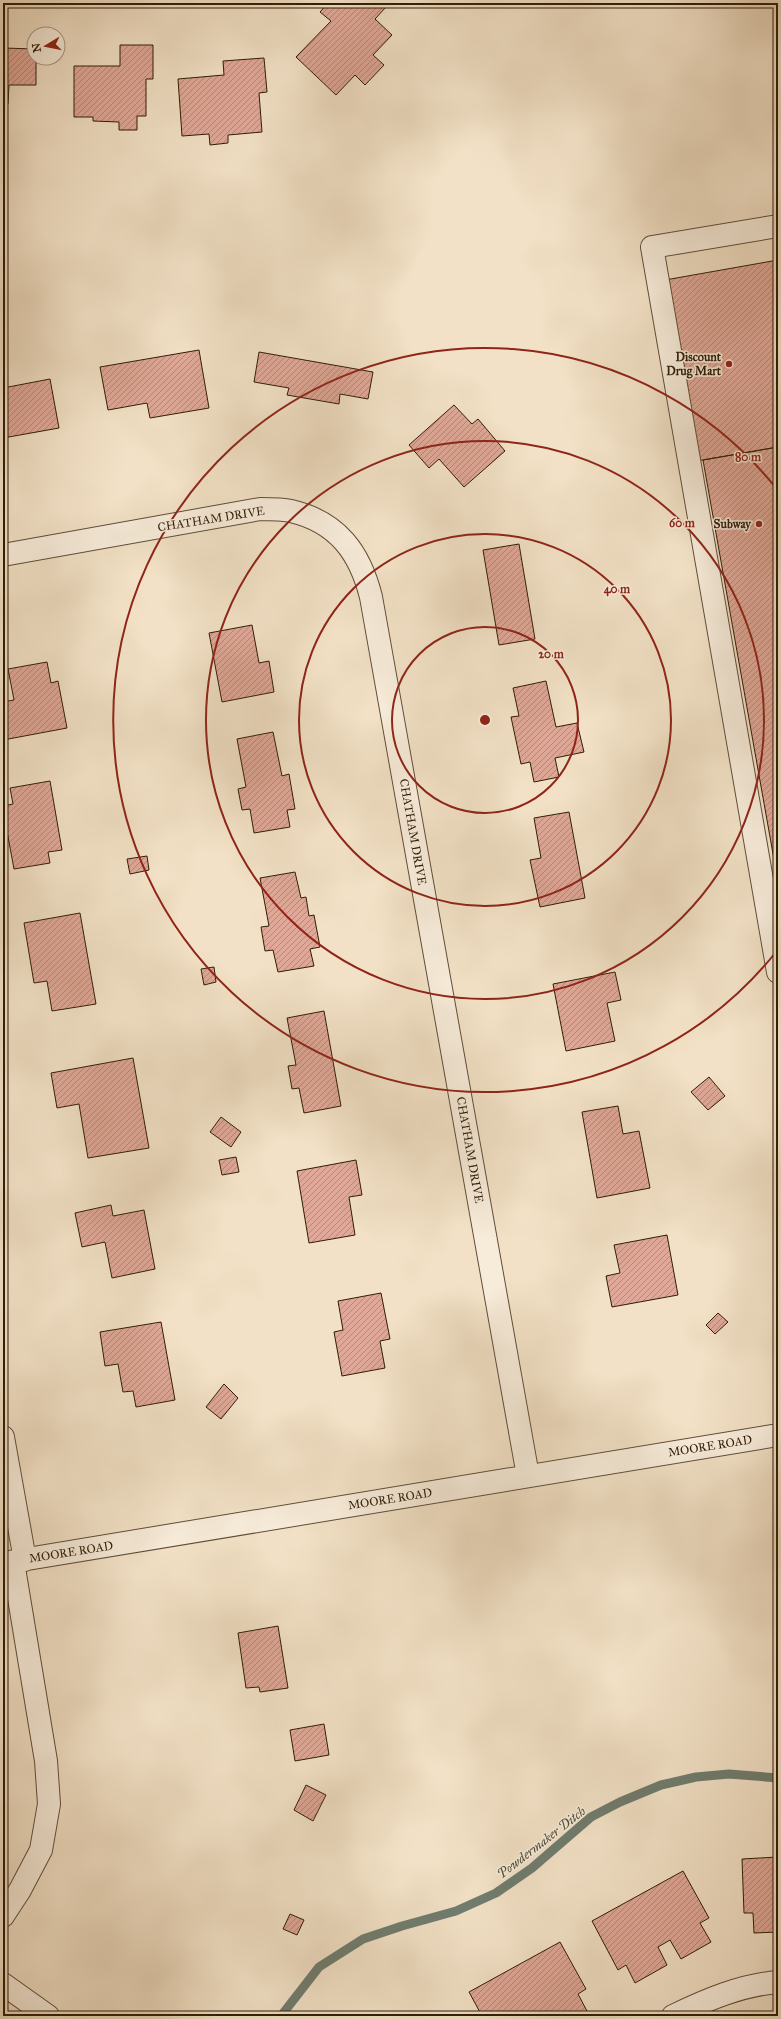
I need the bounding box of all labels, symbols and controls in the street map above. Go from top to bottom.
north arrow [26,26,66,66]
text: N [29,41,44,53]
place label: Discount Drug Mart [666,350,722,379]
marker: Discount Drug Mart [724,359,734,369]
text: 80 m [735,450,762,464]
street label: CHATHAM DRIVE [157,504,266,534]
text: 60 m [669,516,696,530]
place label: Subway [714,517,752,532]
marker: Subway [754,519,764,529]
text: 40 m [604,582,631,597]
text: 20 m [538,647,565,661]
centre of rings [478,713,492,727]
street label: CHATHAM DRIVE [397,778,429,887]
street label: CHATHAM DRIVE [454,1096,486,1205]
street label: MOORE ROAD [667,1432,753,1460]
street label: MOORE ROAD [347,1485,433,1513]
street label: MOORE ROAD [28,1538,114,1566]
water label: Powdermaker Ditch [494,1803,590,1882]

